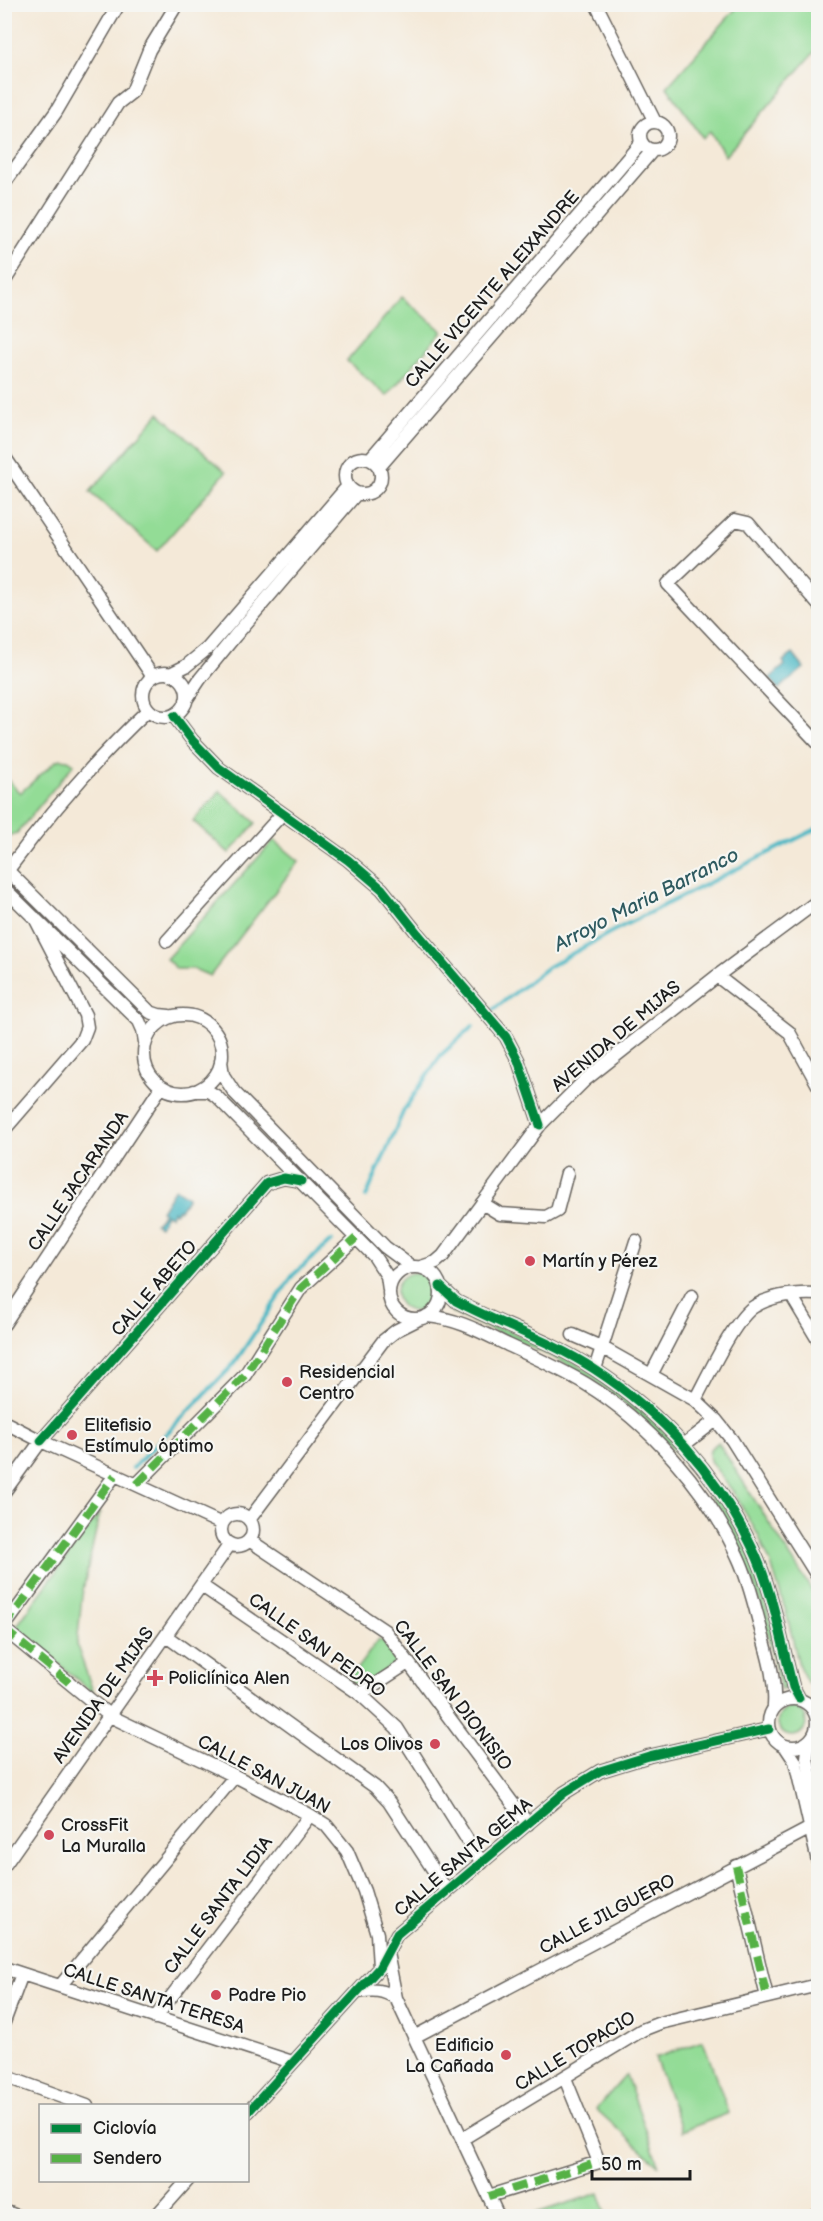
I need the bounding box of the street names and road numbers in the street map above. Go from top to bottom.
street label: CALLE VICENTE ALEIXANDRE [401,186,584,392]
street label: AVENIDA DE MIJAS [548,976,685,1096]
street label: CALLE JACARANDA [24,1107,133,1255]
street label: CALLE ABETO [107,1236,202,1340]
street label: CALLE SAN PEDRO [244,1589,389,1702]
street label: CALLE SAN DIONISIO [389,1616,516,1775]
street label: AVENIDA DE MIJAS [49,1623,158,1767]
street label: CALLE SAN JUAN [194,1731,334,1818]
street label: CALLE SANTA GEMA [390,1794,536,1921]
street label: CALLE SANTA LIDIA [160,1832,277,1978]
street label: CALLE JILGUERO [536,1870,679,1959]
street label: CALLE SANTA TERESA [60,1959,247,2038]
street label: CALLE TOPACIO [511,2007,639,2096]

